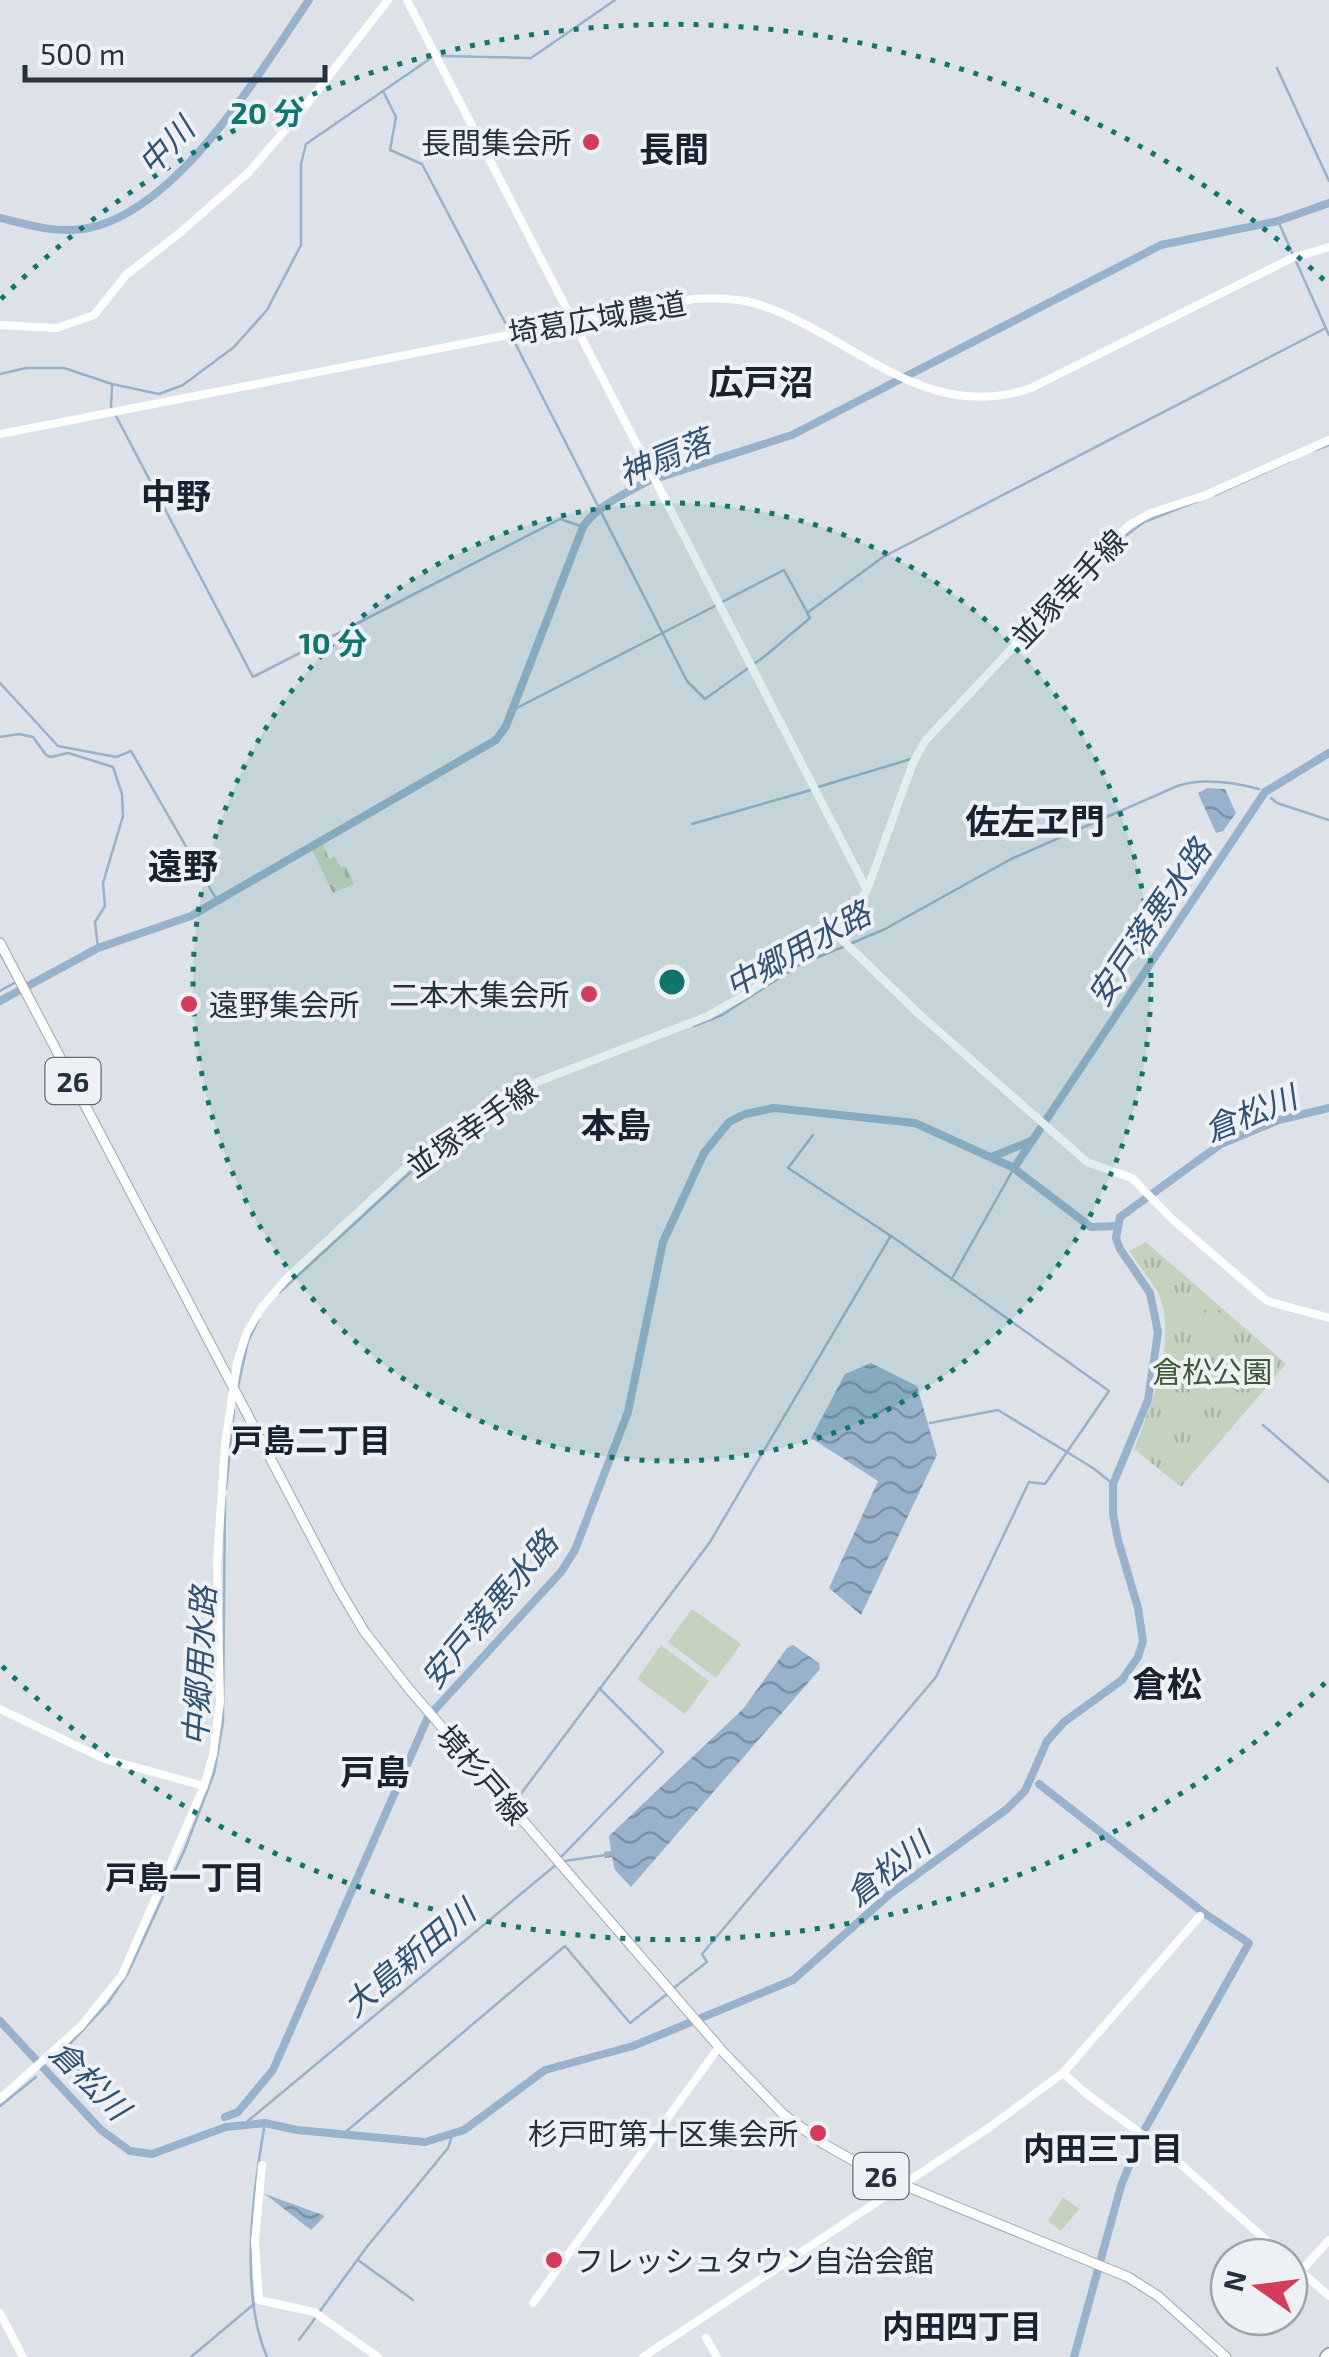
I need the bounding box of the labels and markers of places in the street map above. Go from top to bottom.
place label: 長間集会所 [421,124,571,160]
marker: 長間集会所 [580,131,602,153]
centre of rings [654,964,690,1000]
place label: 二本木集会所 [389,976,569,1012]
marker: 二本木集会所 [578,983,600,1005]
place label: 遠野集会所 [209,986,359,1022]
marker: 遠野集会所 [178,993,200,1015]
place label: 杉戸町第十区集会所 [528,2115,798,2151]
marker: 杉戸町第十区集会所 [807,2122,829,2144]
place label: フレッシュタウン自治会館 [574,2242,934,2278]
marker: フレッシュタウン自治会館 [543,2249,565,2271]

